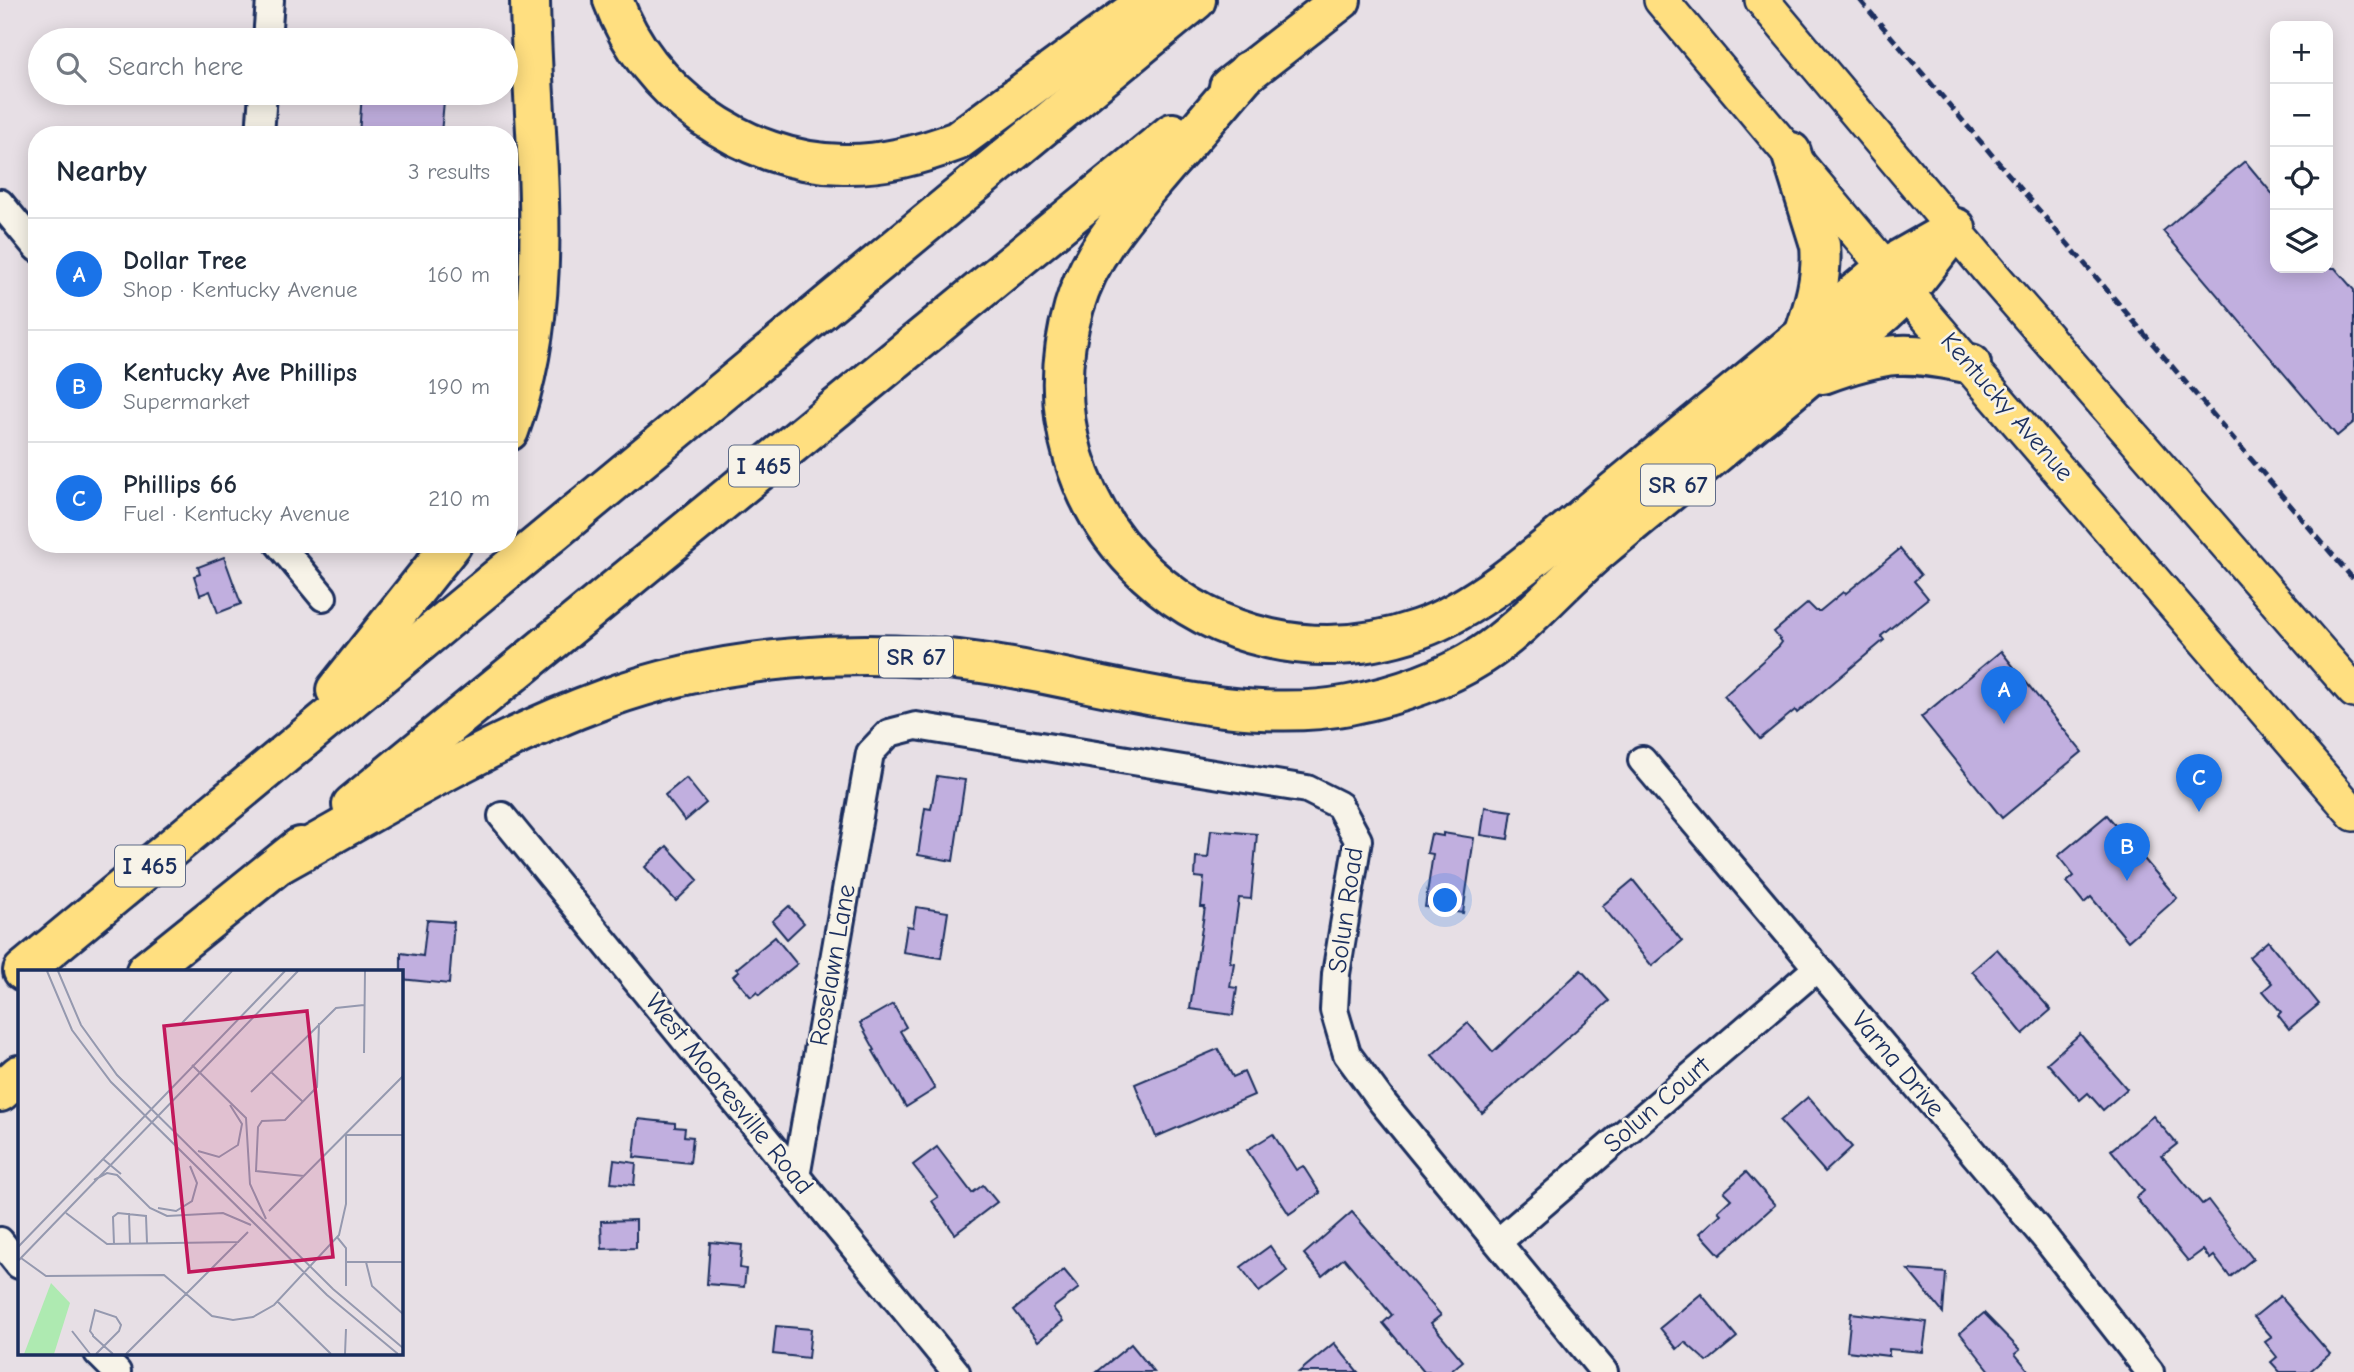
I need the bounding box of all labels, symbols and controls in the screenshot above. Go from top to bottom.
map controls [2270,21,2333,273]
button: + [2270,21,2333,84]
search box [28,28,518,105]
icon: search [52,48,90,86]
text: Search here [108,52,243,82]
button: − [2270,84,2333,147]
button: locate [2270,147,2333,210]
text: Nearby [56,154,147,189]
text: 3 results [408,158,490,185]
button: layers [2270,210,2333,273]
text: Dollar Tree [123,246,247,276]
text: A [73,261,85,288]
text: 160 m [428,261,490,288]
text: Shop · Kentucky Avenue [123,276,358,303]
street label: Kentucky Avenue [1934,326,2080,488]
text: Kentucky Ave Phillips [123,358,357,388]
text: B [72,373,86,400]
text: 190 m [428,373,490,400]
text: Supermarket [123,388,249,415]
road number: I 465 [729,446,799,486]
road number: SR 67 [1641,464,1715,506]
text: Phillips 66 [123,470,237,500]
text: C [72,485,86,512]
text: 210 m [428,485,490,512]
text: Fuel · Kentucky Avenue [123,500,350,527]
road number: SR 67 [879,636,953,678]
pin: A [1981,666,2027,724]
pin: C [2176,754,2222,812]
pin: B [2104,823,2150,881]
street label: Solun Road [1322,845,1370,975]
road number: I 465 [115,846,185,886]
street label: Roselawn Lane [804,882,862,1048]
your location [1428,883,1462,917]
inset map [18,970,402,1354]
street label: West Mooresville Road [639,988,819,1200]
street label: Varna Drive [1845,1005,1951,1123]
street label: Solun Court [1598,1050,1717,1159]

